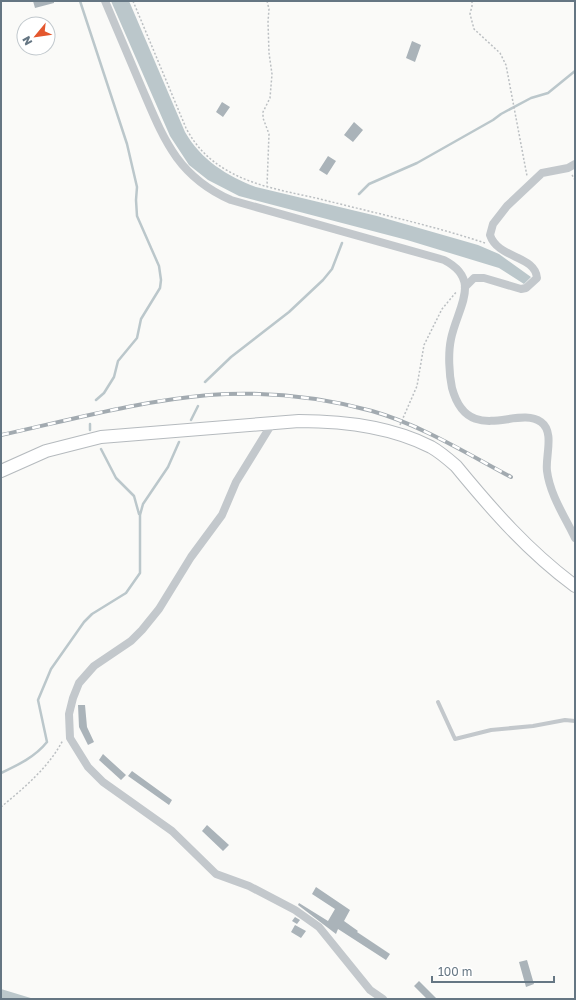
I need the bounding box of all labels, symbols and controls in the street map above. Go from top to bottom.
north arrow [16,16,56,56]
text: N [19,34,35,48]
scale bar [432,958,554,984]
text: 100 m [438,964,472,979]

